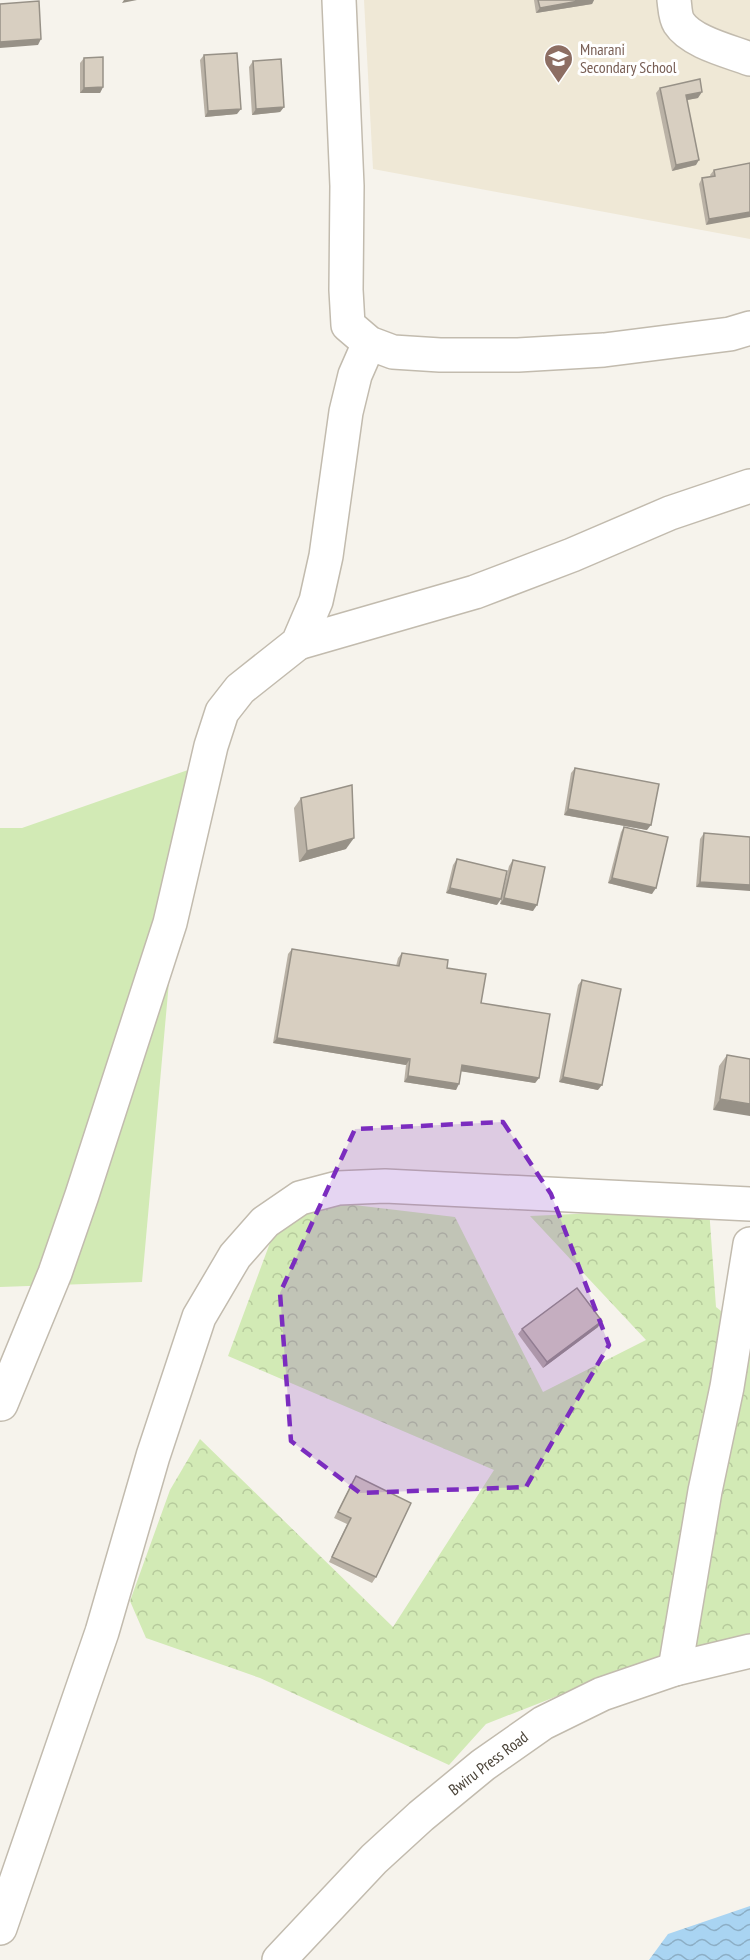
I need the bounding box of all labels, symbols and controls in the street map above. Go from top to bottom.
place label: Mnarani Secondary School [580,39,677,77]
school or university icon: Mnarani Secondary School [543,42,575,84]
street label: Bwiru Press Road [444,1727,532,1799]

